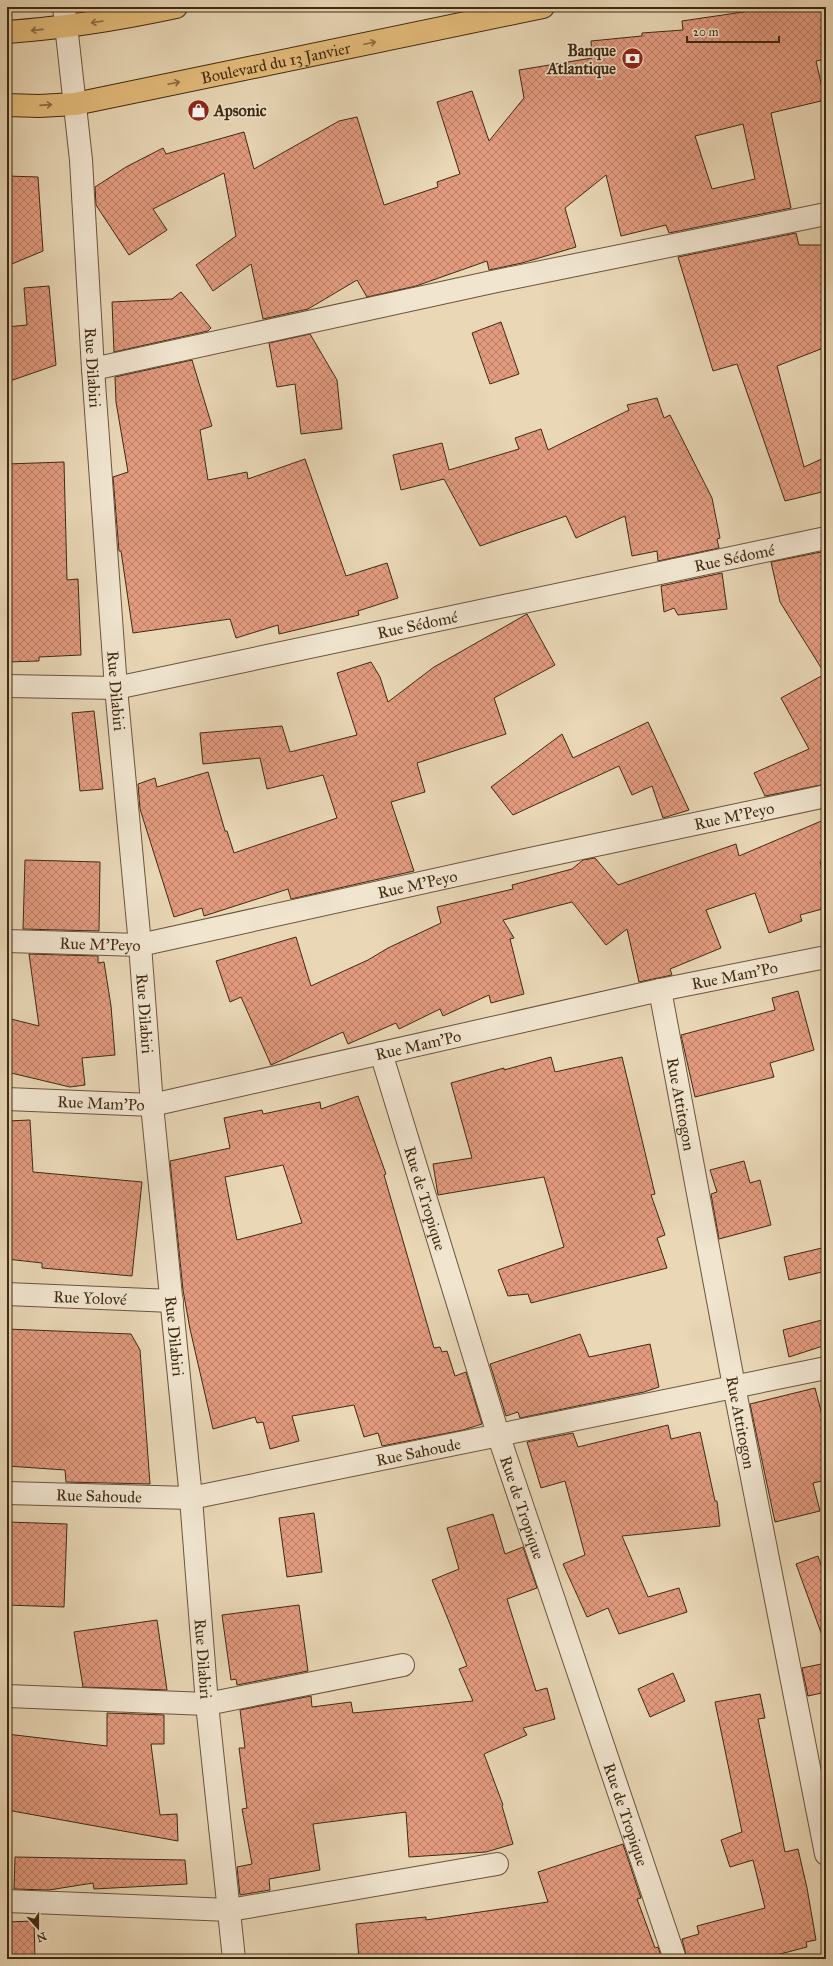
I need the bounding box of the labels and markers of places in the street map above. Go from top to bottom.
place label: Banque Atlantique [546,41,616,79]
bank icon: Banque Atlantique [619,46,645,72]
shop icon: Apsonic [186,97,212,123]
place label: Apsonic [213,101,267,121]

